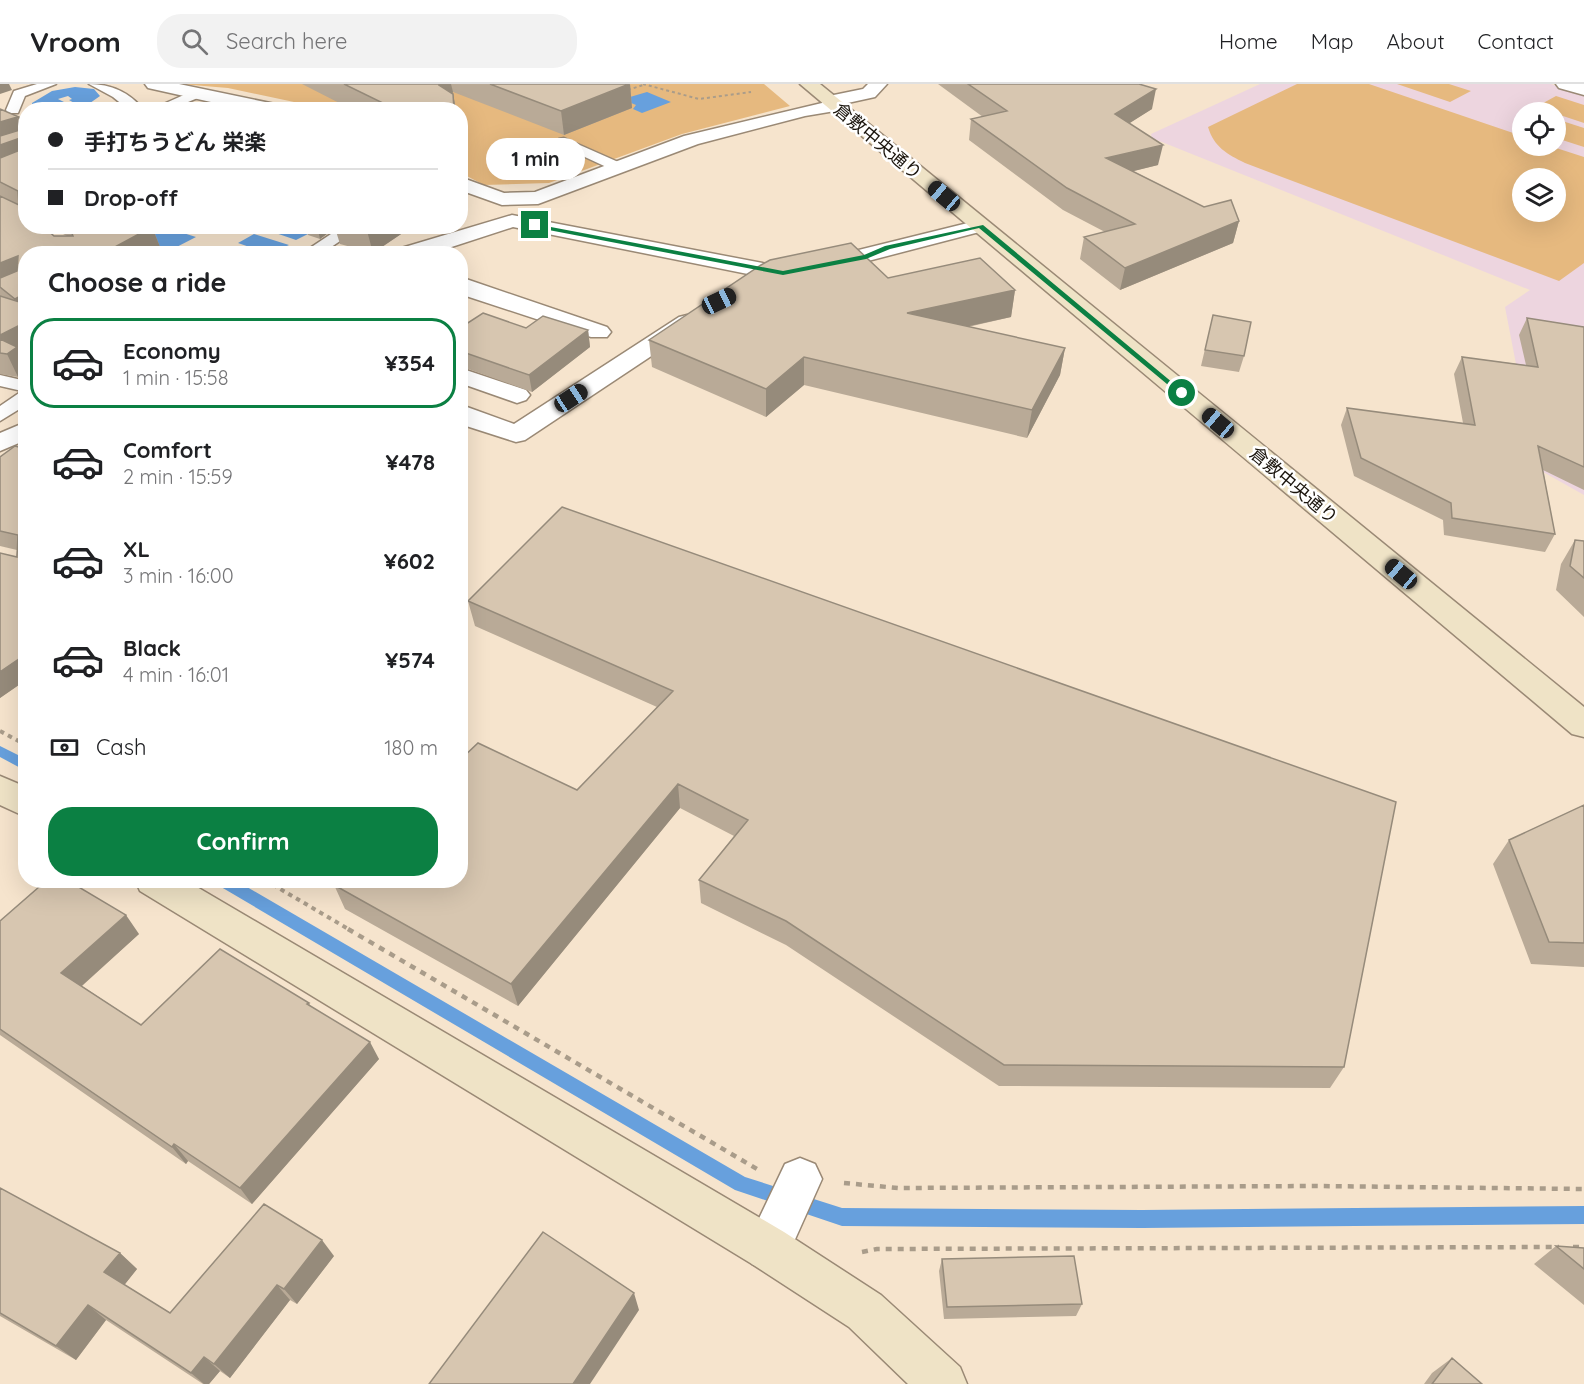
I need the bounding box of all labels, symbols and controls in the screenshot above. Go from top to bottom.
search box [157,14,577,68]
text: Vroom [30,24,121,59]
icon: search [178,25,211,58]
text: Search here [226,27,347,55]
text: Home [1219,28,1278,54]
text: Map [1311,28,1354,54]
text: About [1387,28,1445,54]
text: Contact [1478,28,1554,54]
street label: 倉敷中央通り [829,97,927,185]
map controls [1512,102,1566,222]
button: locate [1512,102,1566,156]
text: 手打ちうどん 栄楽 [84,128,266,156]
callout: 1 min [486,138,584,180]
text: 1 min [511,146,560,171]
button: layers [1512,168,1566,222]
car [924,178,964,214]
text: Drop-off [84,184,178,212]
route end [521,211,548,238]
text: Choose a ride [48,265,226,299]
car [699,285,739,317]
icon: car [51,336,105,390]
text: Economy [123,337,221,365]
text: ¥354 [384,349,435,377]
text: 1 min · 15:58 [123,365,229,390]
route start [1168,379,1195,406]
car [551,381,591,415]
car [1198,405,1238,441]
icon: car [51,435,105,489]
text: Comfort [123,436,212,464]
street label: 倉敷中央通り [1245,441,1343,529]
text: ¥478 [385,448,435,476]
text: 2 min · 15:59 [123,464,233,489]
icon: car [51,534,105,588]
text: XL [123,535,150,563]
text: ¥602 [384,547,435,575]
car [1381,556,1421,592]
text: 3 min · 16:00 [123,563,234,588]
icon: car [51,633,105,687]
text: Black [123,634,181,662]
text: ¥574 [385,646,435,674]
text: 4 min · 16:01 [123,662,229,687]
icon: cash [48,731,81,764]
text: Cash [96,733,147,761]
text: 180 m [384,735,438,760]
button: Confirm [48,807,438,876]

